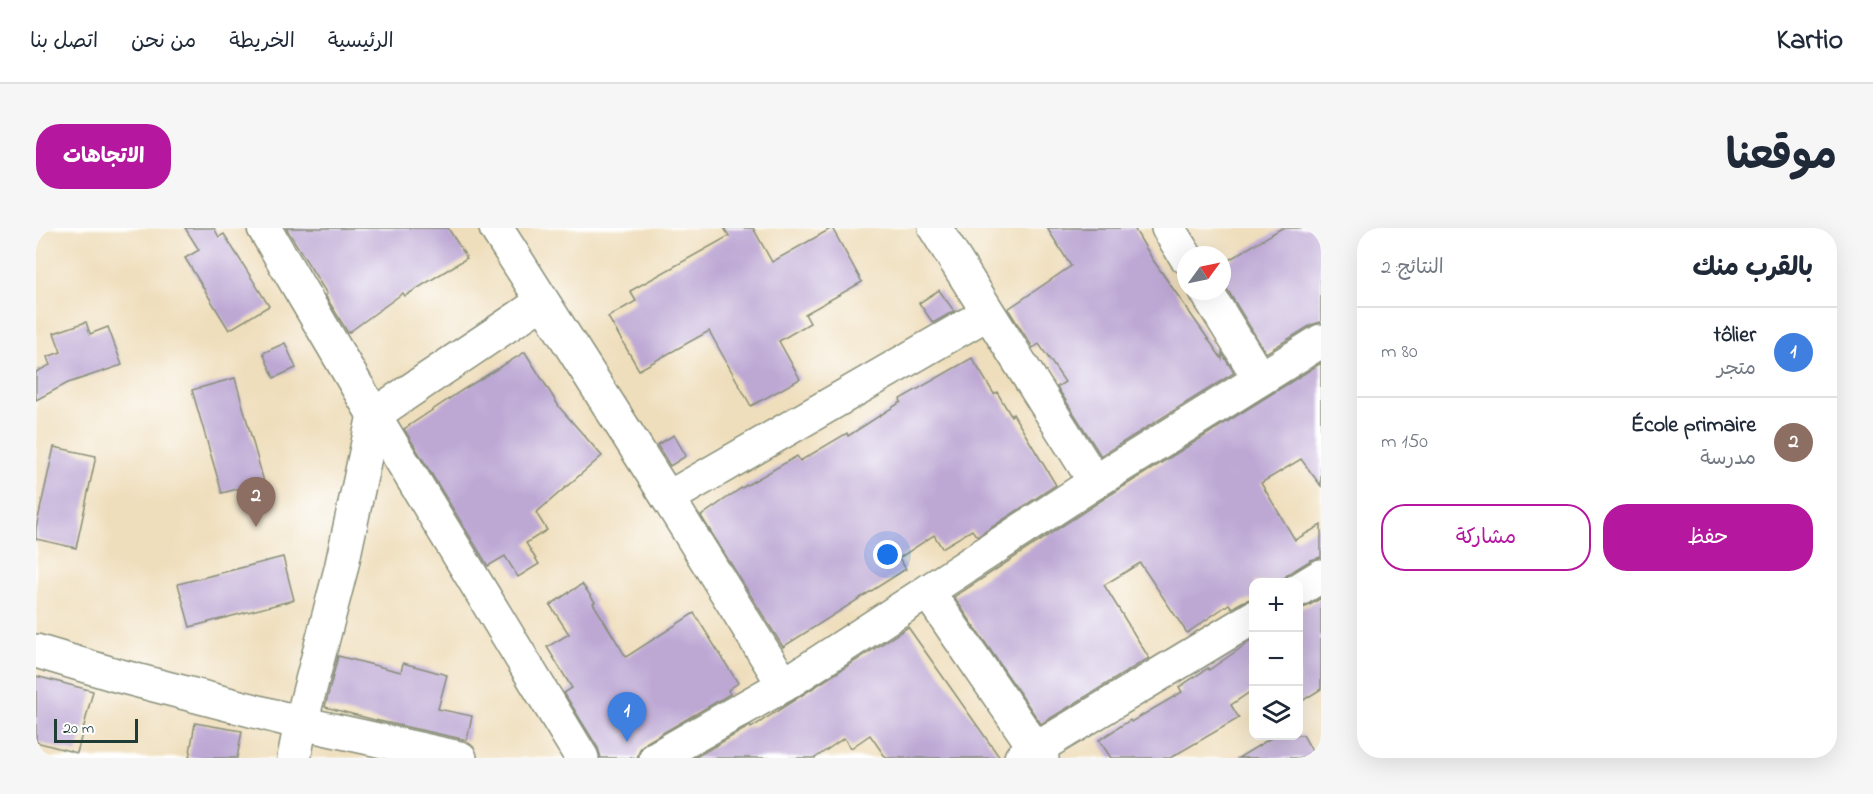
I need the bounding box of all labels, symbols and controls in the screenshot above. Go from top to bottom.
text: Kartio [1777,21,1843,62]
text: اتصل بنا [30,27,98,57]
text: من نحن [131,27,196,57]
text: الخريطة [229,27,295,57]
text: الرئيسية [328,27,394,57]
button: الاتجاهات [36,124,171,189]
text: موقعنا [1726,127,1837,188]
north arrow [1177,246,1231,300]
text: بالقرب منك [1692,250,1813,288]
text: النتائج: 2 [1381,254,1444,283]
text: tôlier [1713,320,1756,352]
text: 80 m [1381,338,1418,367]
text: 1 [1790,338,1797,367]
text: متجر [1717,355,1756,384]
text: École primaire [1631,410,1756,442]
text: 150 m [1381,428,1428,457]
text: 2 [1789,428,1798,457]
text: مدرسة [1700,445,1756,474]
pin: 2 [236,478,276,527]
button: مشاركة [1381,504,1591,571]
button: حفظ [1603,504,1813,571]
your location [873,540,902,569]
map controls [1249,578,1303,740]
button: + [1249,578,1303,632]
button: − [1249,632,1303,686]
button: layers [1249,686,1303,740]
pin: 1 [608,692,646,742]
scale bar [54,716,138,744]
text: 20 m [63,717,94,741]

